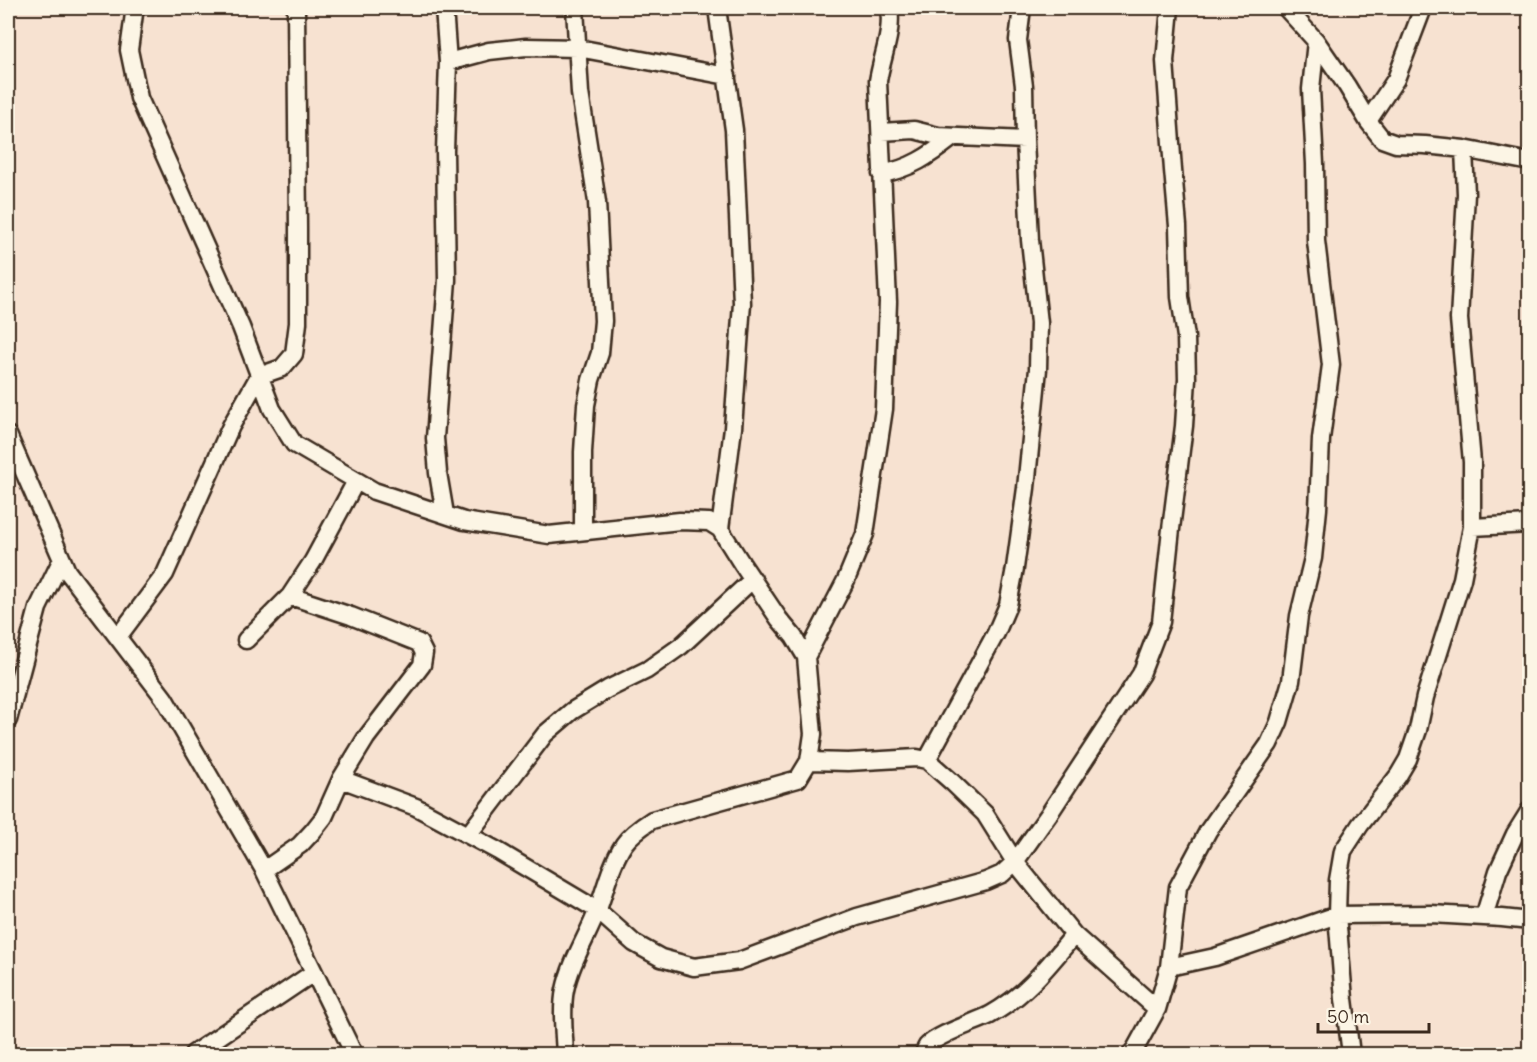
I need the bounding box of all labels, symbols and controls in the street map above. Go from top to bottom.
scale bar [1318,996,1429,1034]
text: 50 m [1327,1005,1369,1028]

